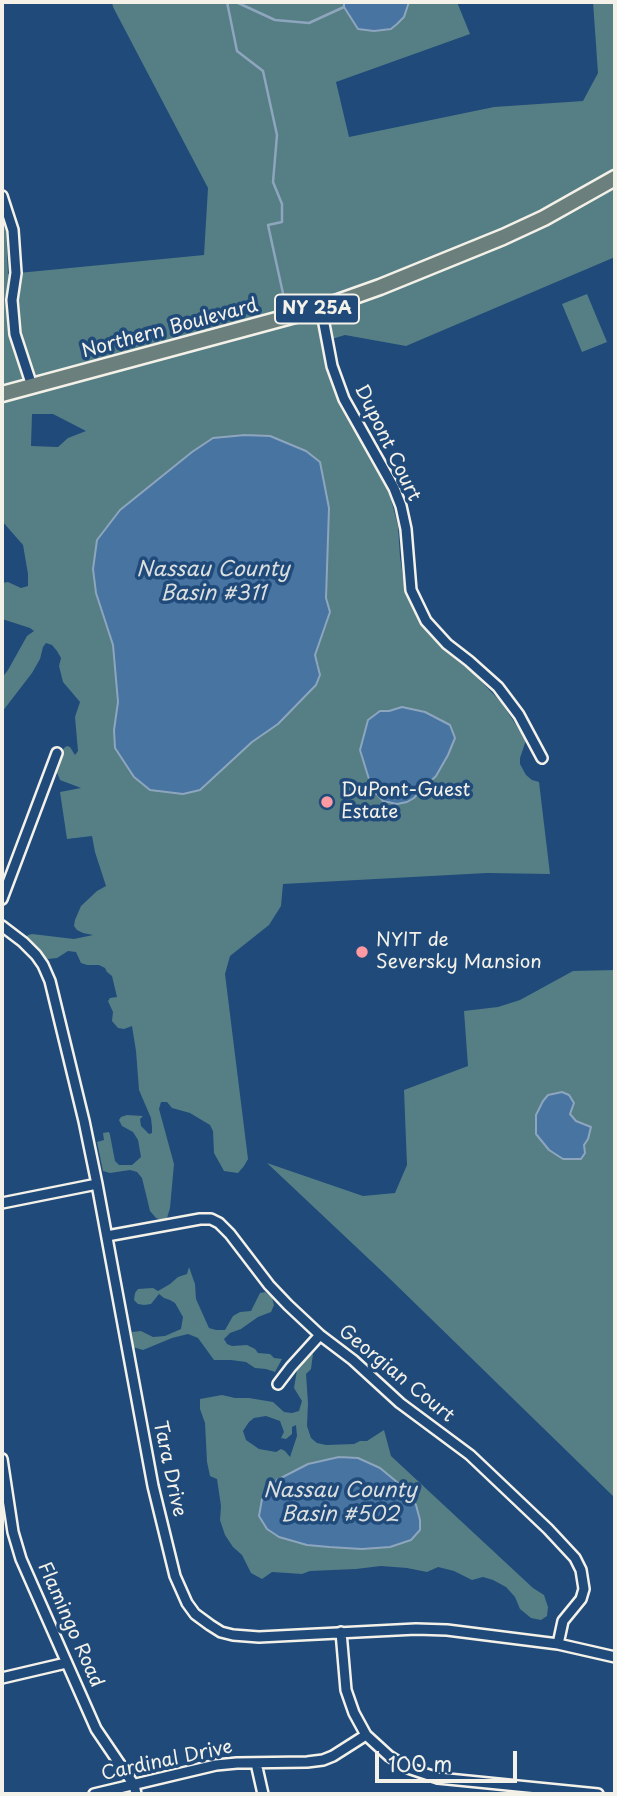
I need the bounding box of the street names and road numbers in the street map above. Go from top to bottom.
street label: Northern Boulevard [79,295,261,363]
road number: NY 25A [275,295,359,324]
street label: Dupont Court [349,381,425,505]
street label: Georgian Court [333,1320,459,1428]
street label: Tara Drive [148,1419,190,1519]
street label: Flamingo Road [32,1559,108,1691]
street label: Cardinal Drive [99,1736,235,1786]

